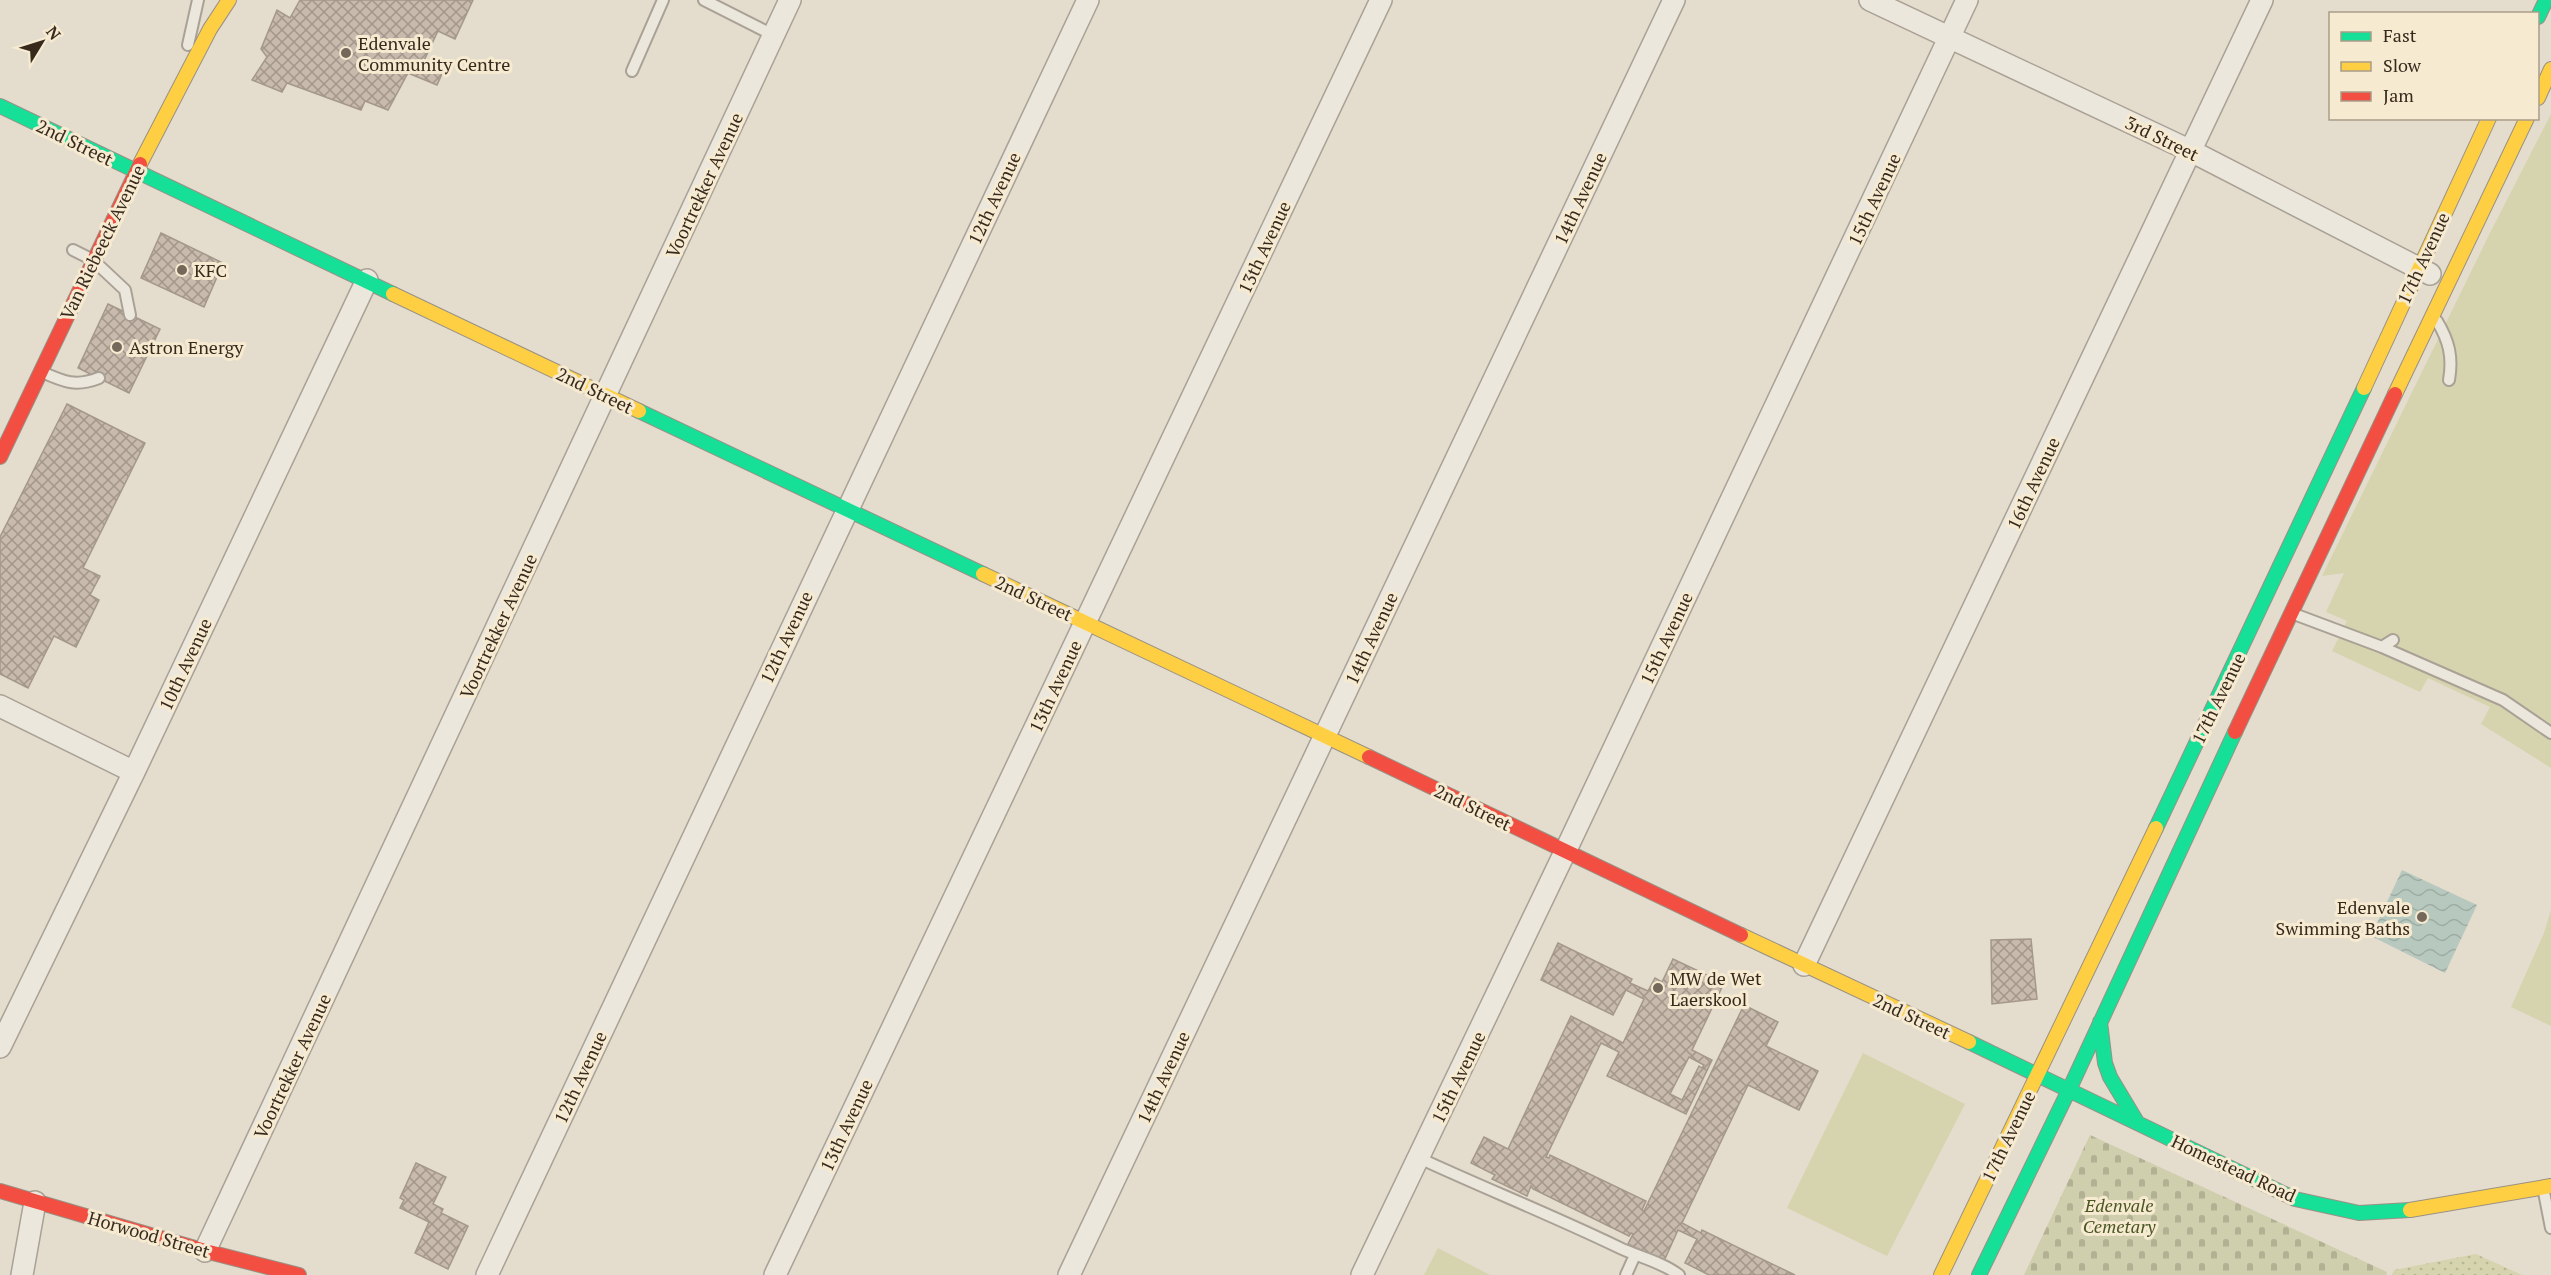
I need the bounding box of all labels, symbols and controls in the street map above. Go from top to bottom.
north arrow [12,12,72,72]
legend [2329,12,2539,120]
text: N [41,21,66,44]
text: Fast [2383,23,2417,47]
place label: Edenvale Community Centre [358,31,510,76]
marker: Edenvale Community Centre [339,46,353,60]
text: Slow [2383,53,2422,77]
text: Jam [2383,83,2414,107]
street label: Voortrekker Avenue [660,109,748,261]
street label: 3rd Street [2121,110,2203,166]
street label: 2nd Street [33,113,118,171]
street label: 12th Avenue [962,148,1026,248]
street label: 14th Avenue [1548,148,1612,248]
street label: 15th Avenue [1842,149,1906,249]
street label: Van Riebeeck Avenue [54,161,150,323]
street label: 13th Avenue [1232,197,1296,297]
street label: 17th Avenue [2391,208,2455,308]
place label: KFC [194,258,227,282]
marker: KFC [175,263,189,277]
place label: Astron Energy [129,335,244,359]
marker: Astron Energy [110,340,124,354]
street label: 2nd Street [553,361,638,419]
street label: 16th Avenue [2001,433,2065,533]
street label: Voortrekker Avenue [454,550,542,702]
street label: 2nd Street [991,570,1077,626]
street label: 12th Avenue [754,587,818,687]
street label: 14th Avenue [1339,588,1403,688]
street label: 15th Avenue [1634,588,1698,688]
street label: 10th Avenue [153,614,217,714]
street label: 13th Avenue [1023,636,1087,736]
street label: 17th Avenue [2186,648,2250,748]
street label: 2nd Street [1431,778,1516,836]
place label: Edenvale Swimming Baths [2276,895,2410,940]
marker: Edenvale Swimming Baths [2415,910,2429,924]
place label: MW de Wet Laerskool [1670,966,1762,1011]
marker: MW de Wet Laerskool [1651,981,1665,995]
street label: 2nd Street [1869,988,1955,1044]
street label: Voortrekker Avenue [248,990,336,1142]
street label: 12th Avenue [548,1027,612,1127]
street label: 14th Avenue [1131,1027,1195,1127]
street label: 15th Avenue [1425,1027,1491,1127]
street label: 13th Avenue [814,1075,878,1175]
street label: 17th Avenue [1976,1086,2040,1186]
street label: Homestead Road [2168,1129,2300,1207]
park label: Edenvale Cemetary [2083,1193,2156,1238]
street label: Horwood Street [85,1205,213,1263]

